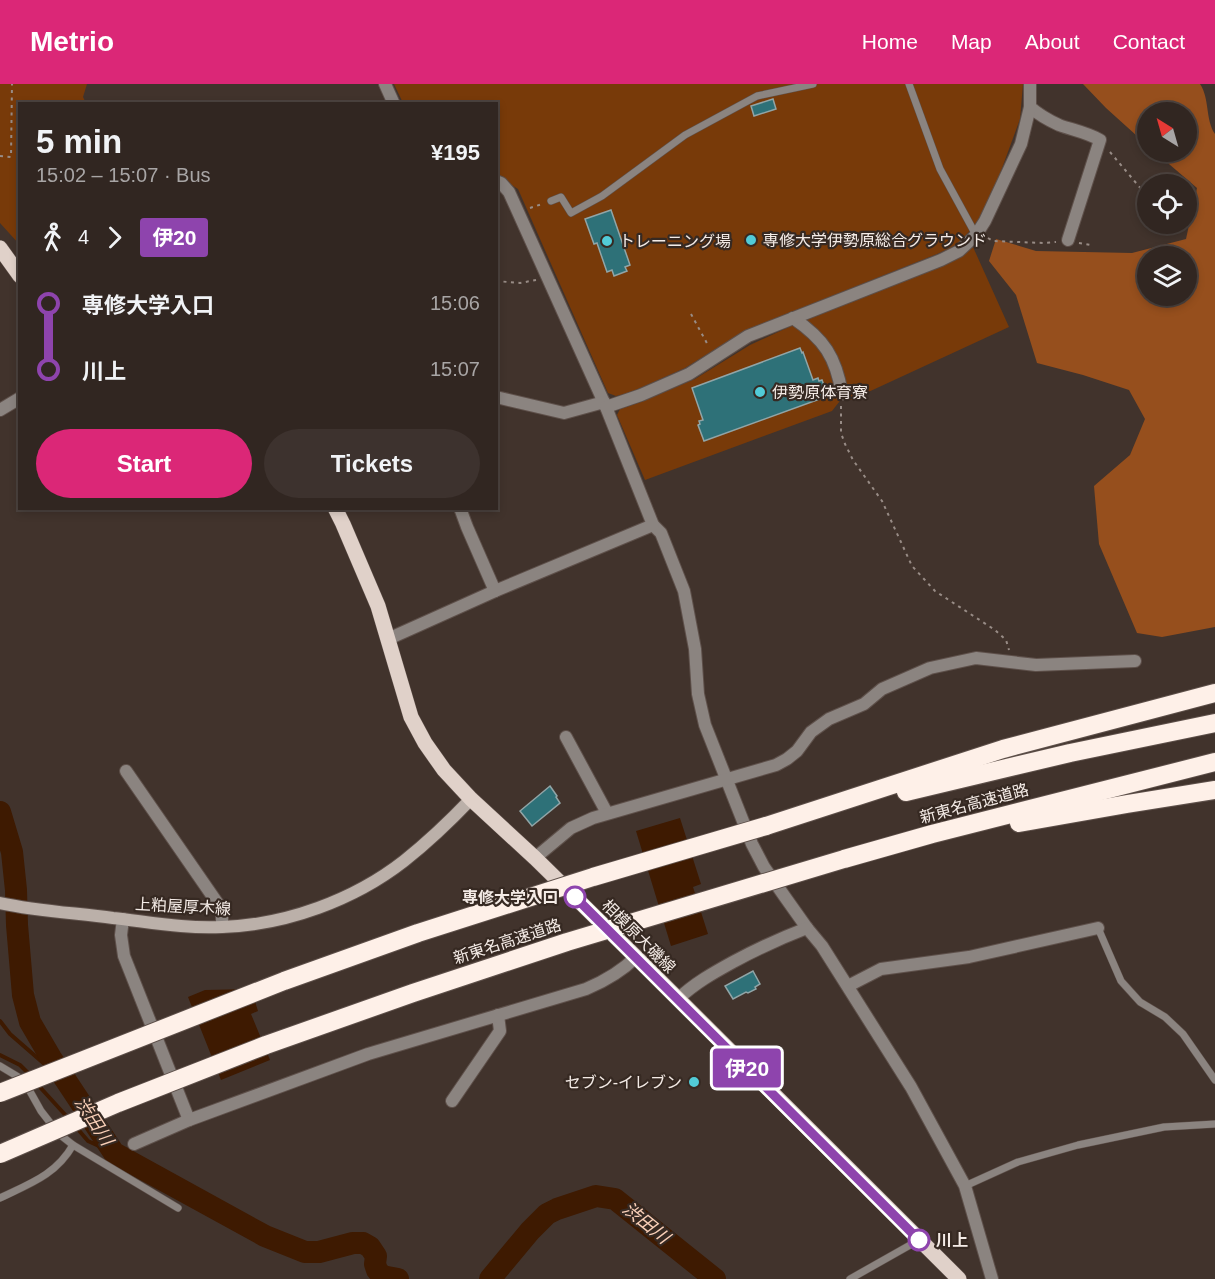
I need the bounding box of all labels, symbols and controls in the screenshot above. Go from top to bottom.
text: Metrio [30,26,114,57]
text: Home [862,30,918,53]
text: Map [951,30,992,53]
text: About [1025,30,1080,53]
text: Contact [1113,30,1185,53]
north arrow [1137,102,1197,162]
map controls [1137,102,1197,306]
text: 5 min [36,123,122,160]
text: ¥195 [431,140,480,165]
text: 15:02 – 15:07 · Bus [36,164,211,186]
button: locate [1137,174,1197,234]
icon: walk [36,221,69,254]
icon: forward [98,221,131,254]
text: 4 [78,226,89,248]
text: 伊20 [152,226,196,249]
place label: 専修大学伊勢原総合グラウンド [763,232,987,249]
place label: トレーニング場 [619,233,731,250]
marker: 専修大学伊勢原総合グラウンド [744,233,758,247]
marker: トレーニング場 [600,234,614,248]
button: layers [1137,246,1197,306]
text: 15:06 [430,292,480,314]
text: 専修大学入口 [82,293,214,318]
text: 15:07 [430,358,480,380]
text: 川上 [82,359,126,384]
place label: 伊勢原体育寮 [772,384,868,401]
marker: 伊勢原体育寮 [753,385,767,399]
button: Start [36,429,252,498]
button: Tickets [264,429,480,498]
street label: 新東名高速道路 [918,781,1030,826]
marker: 専修大学入口 [564,886,586,908]
place label: 専修大学入口 [462,889,558,906]
street label: 上粕屋厚木線 [135,895,231,918]
street label: 相模原大磯線 [599,896,679,976]
street label: 新東名高速道路 [451,916,563,967]
line badge: 伊20 [712,1048,782,1088]
text: 伊20 [725,1057,769,1080]
place label: セブン-イレブン [565,1074,682,1091]
marker: セブン-イレブン [687,1075,701,1089]
water label: 渋田川 [71,1093,118,1151]
water label: 渋田川 [619,1198,675,1249]
marker: 川上 [908,1229,930,1251]
place label: 川上 [936,1232,968,1249]

